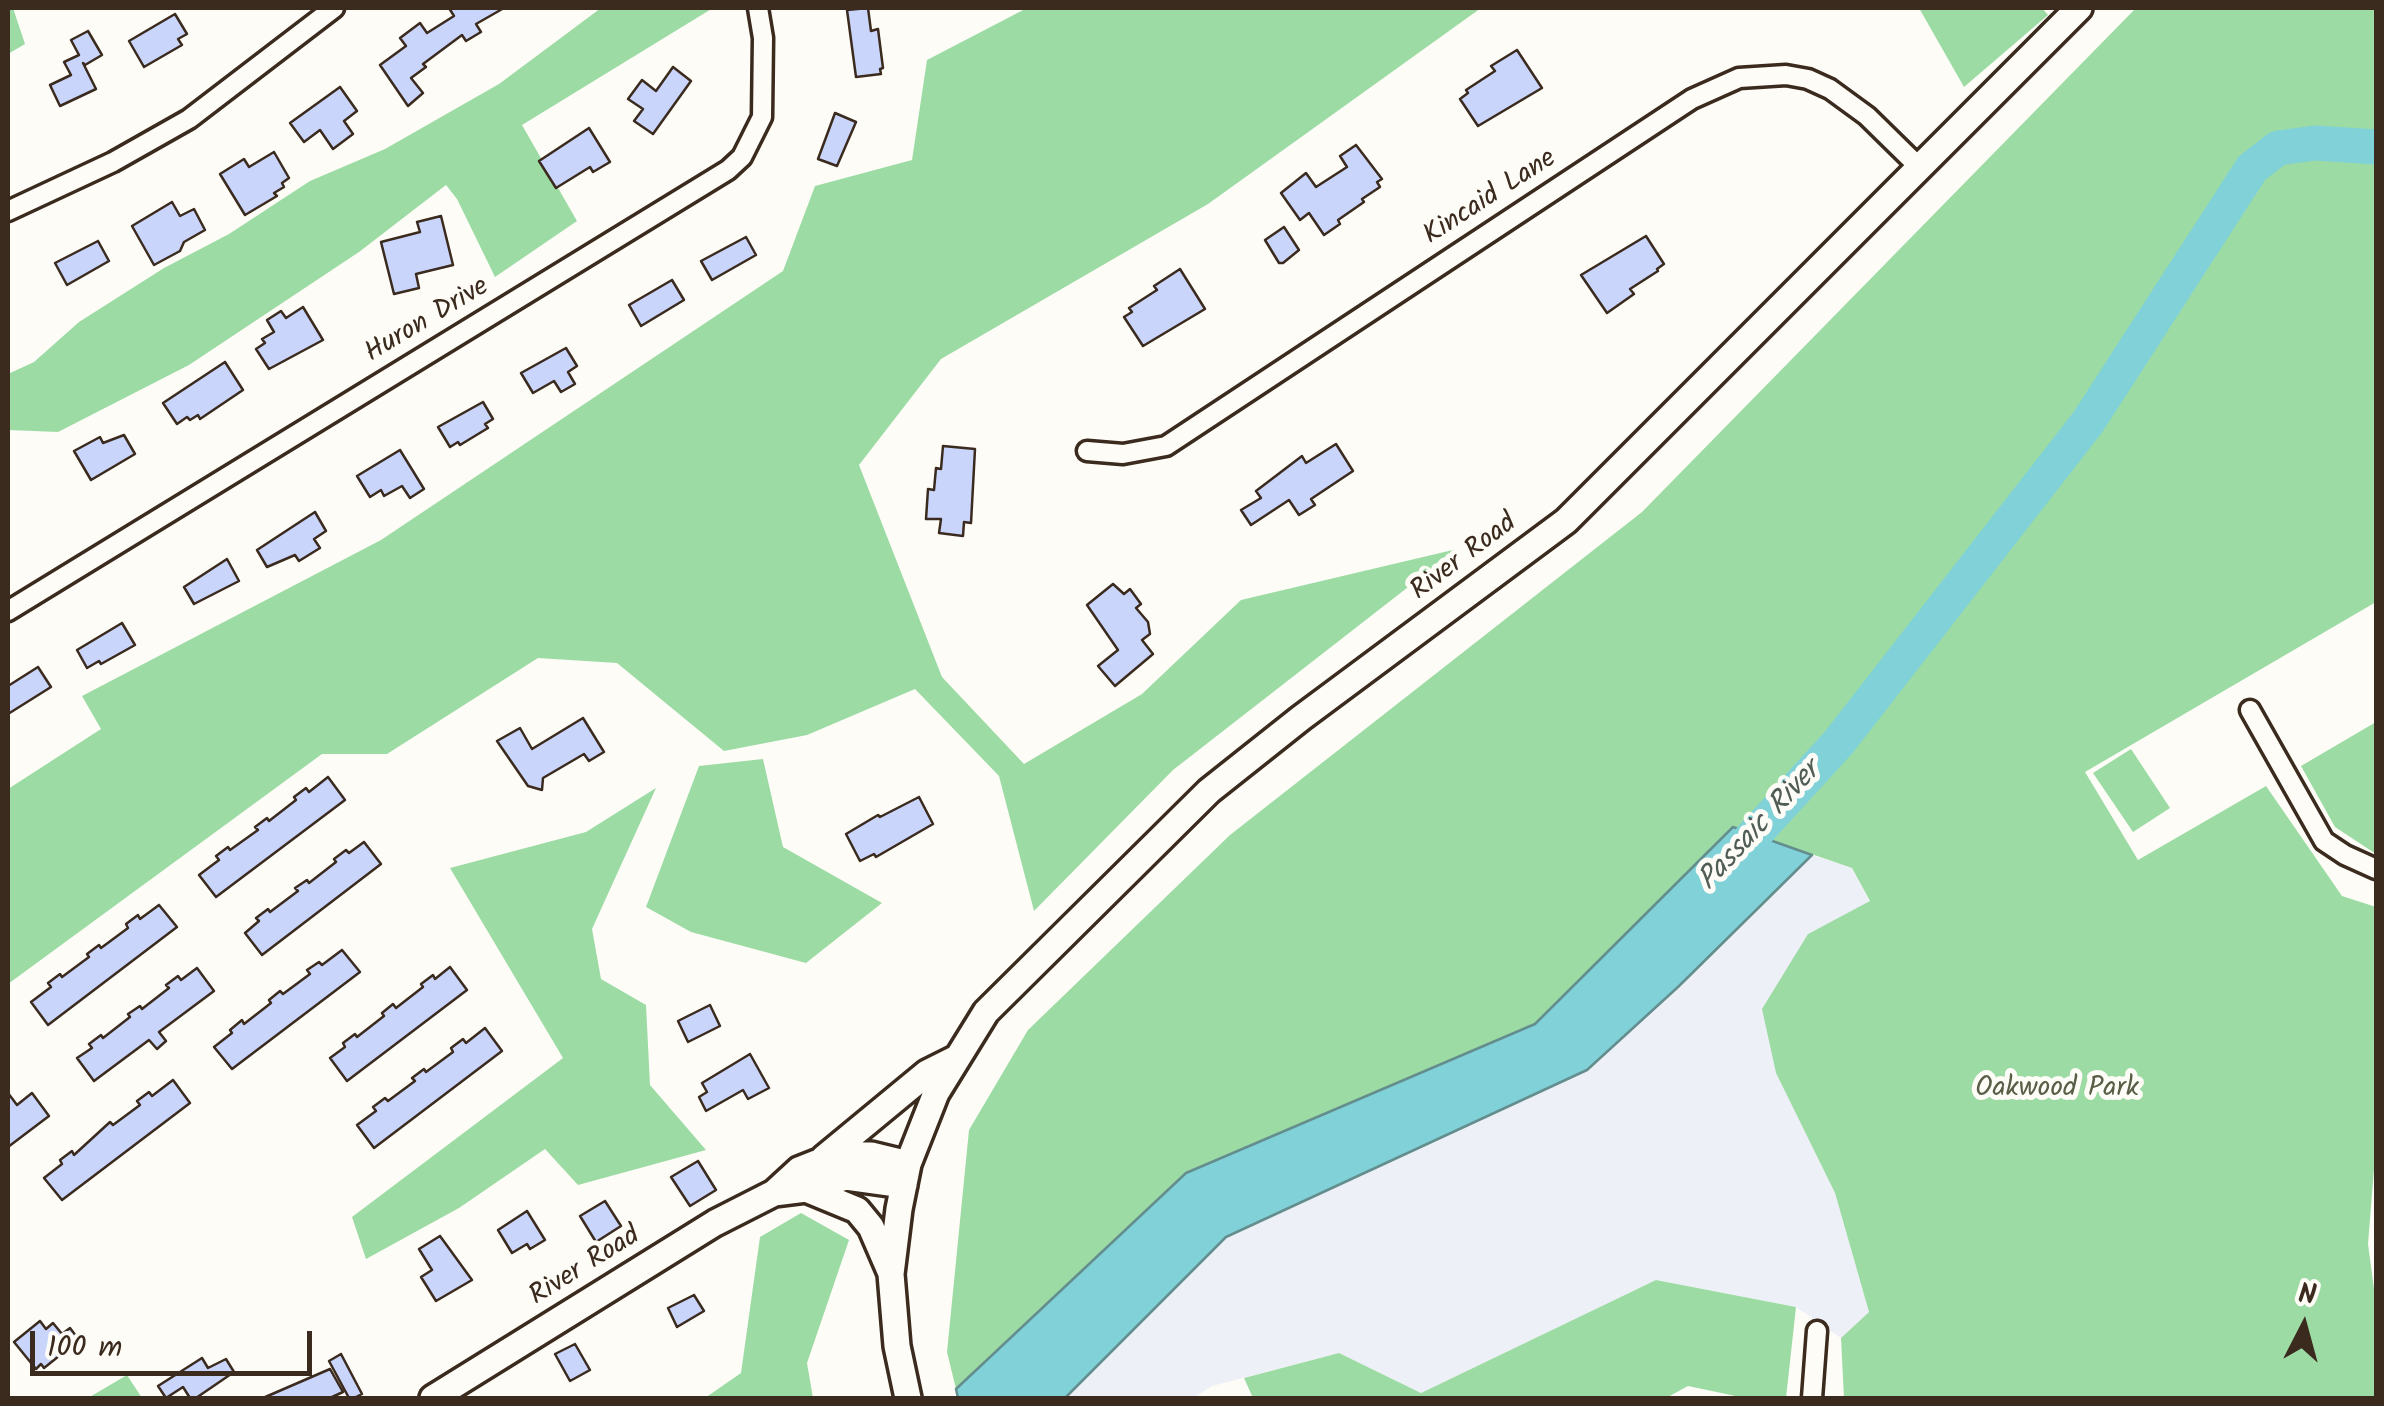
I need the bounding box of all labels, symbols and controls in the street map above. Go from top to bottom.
street label: Kincaid Lane [1418,144,1564,254]
street label: Huron Drive [360,272,496,372]
street label: River Road [1405,508,1525,610]
water label: Passaic River [1692,756,1830,900]
park label: Oakwood Park [1975,1073,2139,1107]
street label: River Road [524,1221,648,1315]
text: N [2296,1272,2318,1319]
north arrow [2254,1276,2354,1376]
scale bar [35,1311,318,1373]
text: 100 m [47,1324,122,1372]

